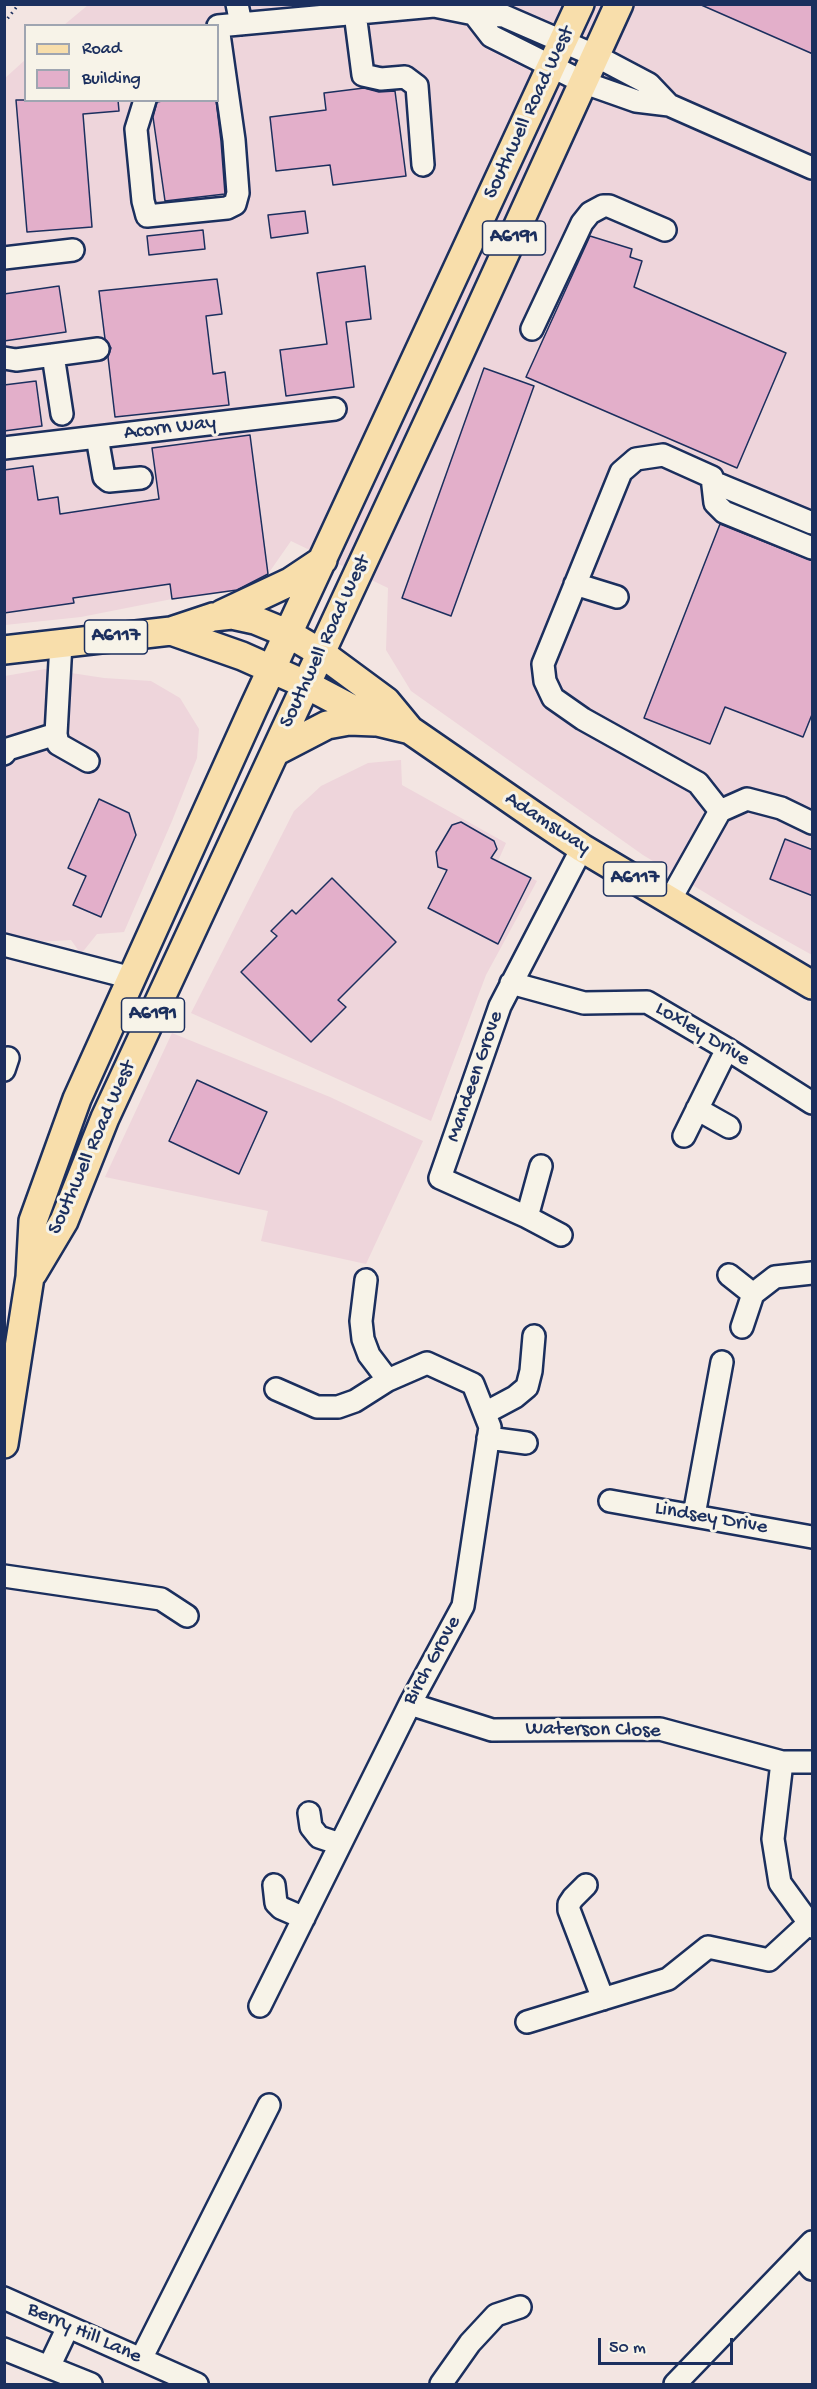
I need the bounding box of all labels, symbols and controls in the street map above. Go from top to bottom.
street label: Southwell Road West [479,23,581,203]
legend [24,24,219,102]
text: Road [82,39,121,60]
text: Building [82,69,141,90]
road number: A6191 [482,221,546,255]
street label: Acorn Way [122,411,218,447]
street label: Southwell Road West [275,552,377,732]
road number: A6117 [84,620,148,654]
street label: Adamsway [499,787,595,861]
road number: A6117 [604,862,666,896]
street label: Loxley Drive [650,997,754,1073]
road number: A6191 [122,998,184,1032]
street label: Mandeen Grove [442,1008,510,1146]
street label: Southwell Road West [43,1057,143,1239]
street label: Lindsey Drive [653,1497,769,1541]
street label: Birch Grove [398,1612,468,1710]
street label: Waterson Close [525,1717,661,1745]
street label: Berry Hill Lane [23,2298,145,2370]
scale bar [601,2326,736,2364]
text: 50 m [609,2338,646,2359]

